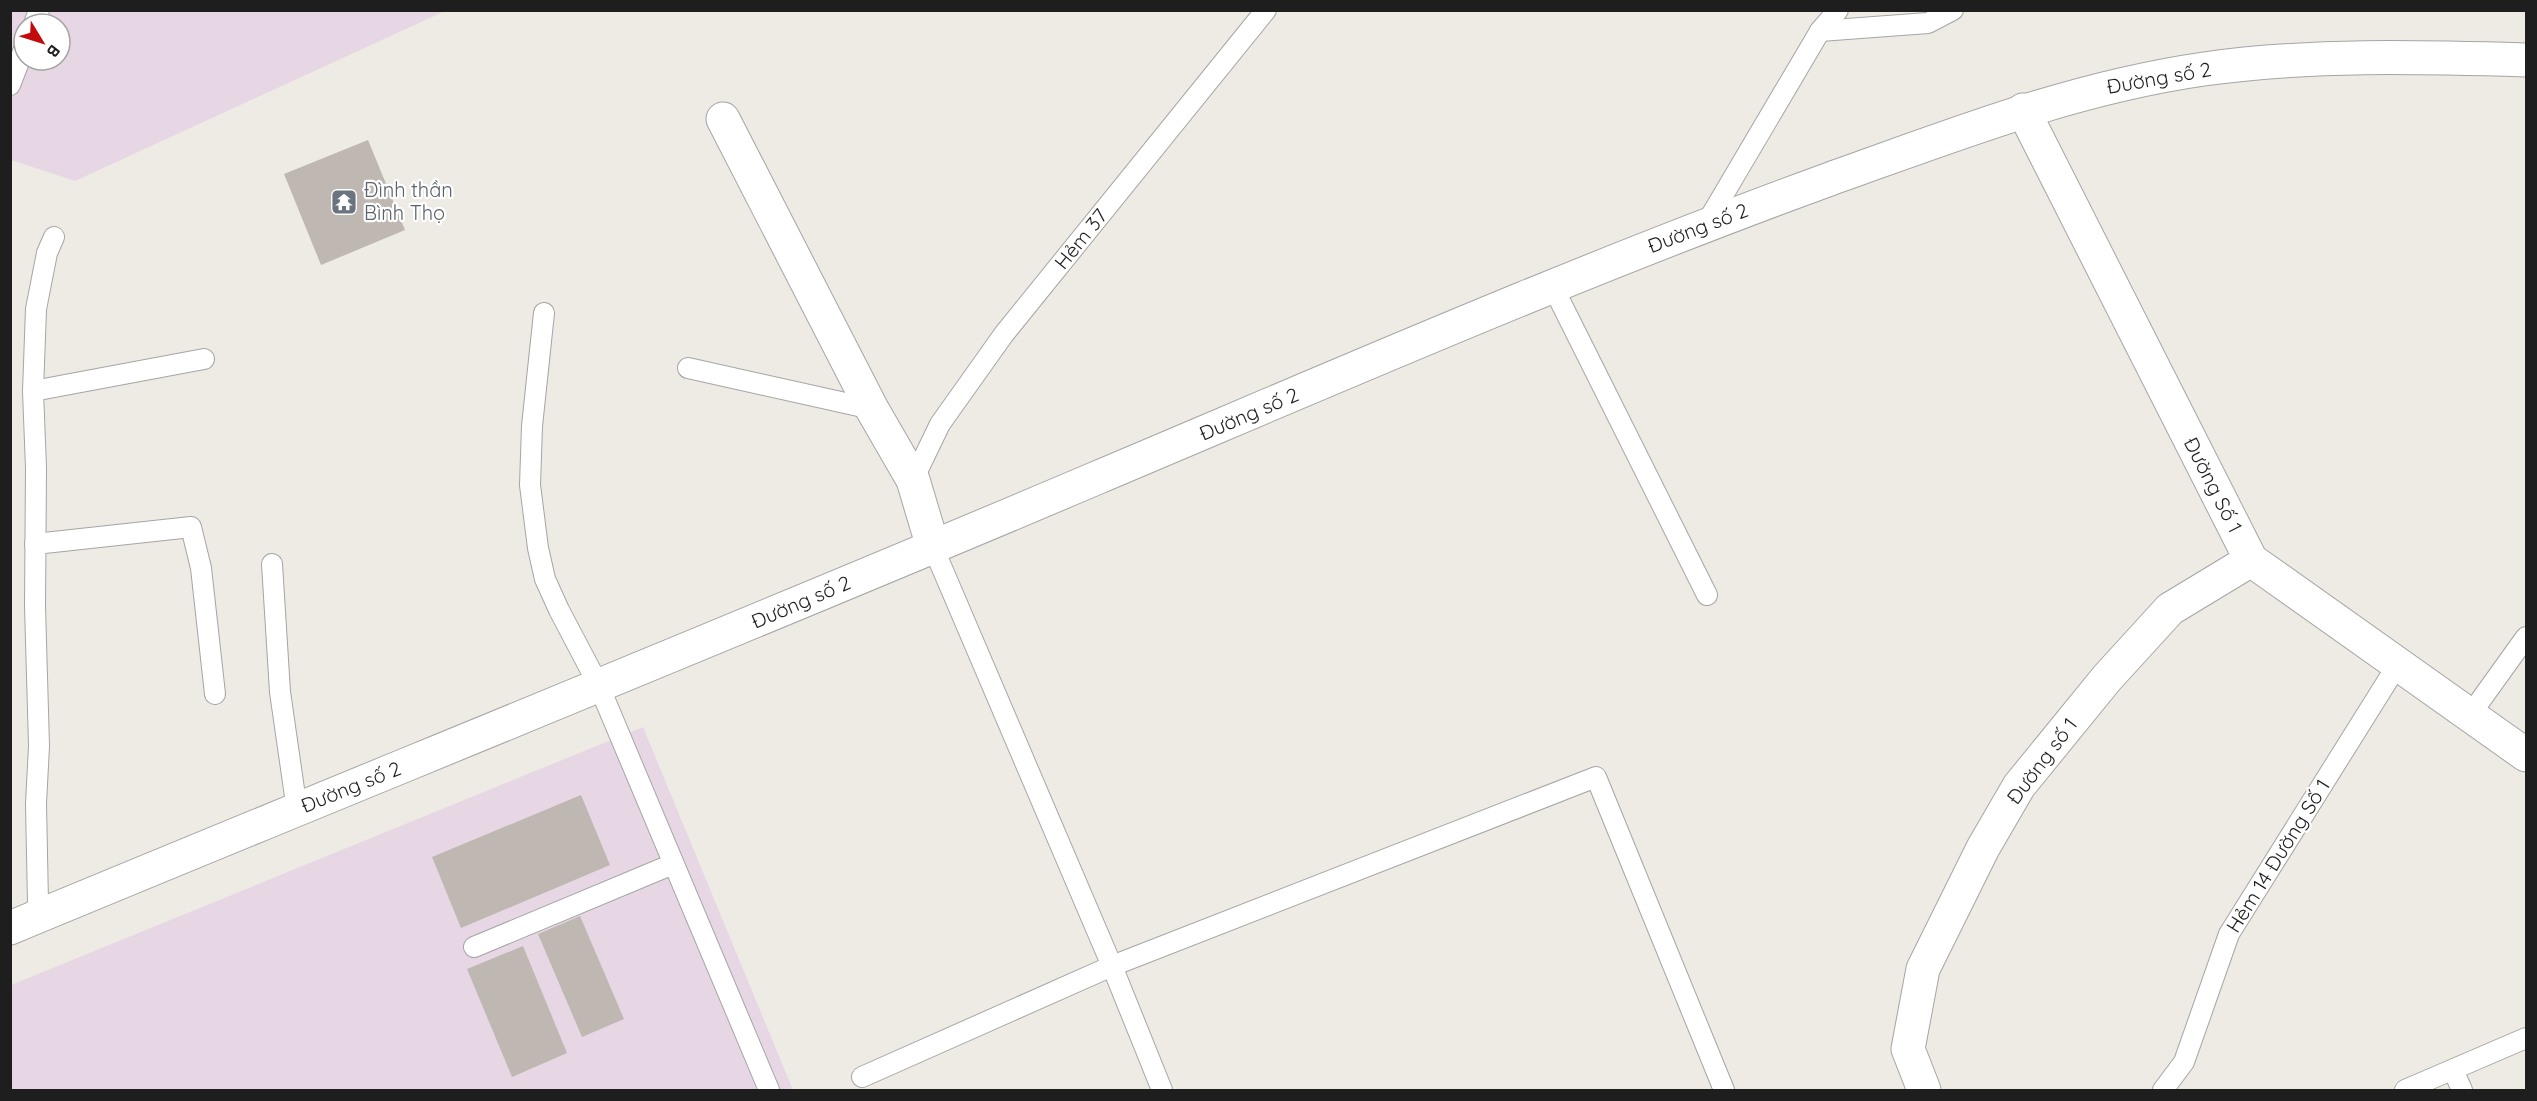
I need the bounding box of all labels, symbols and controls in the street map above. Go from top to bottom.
north arrow [12,12,72,72]
text: B [43,41,65,62]
street label: Đường số 2 [2105,56,2213,99]
place label: Đình thần Bình Thọ [364,177,453,225]
temple icon: Đình thần Bình Thọ [329,187,359,217]
street label: Đường số 2 [1644,197,1751,258]
street label: Hẻm 37 [1049,204,1112,274]
street label: Đường số 2 [1195,381,1302,446]
street label: Đường Số 1 [2179,433,2248,537]
street label: Đường số 2 [747,569,854,634]
street label: Đường số 1 [2001,713,2082,809]
street label: Đường số 2 [297,755,404,818]
street label: Hẻm 14 Đường Số 1 [2220,774,2335,937]

